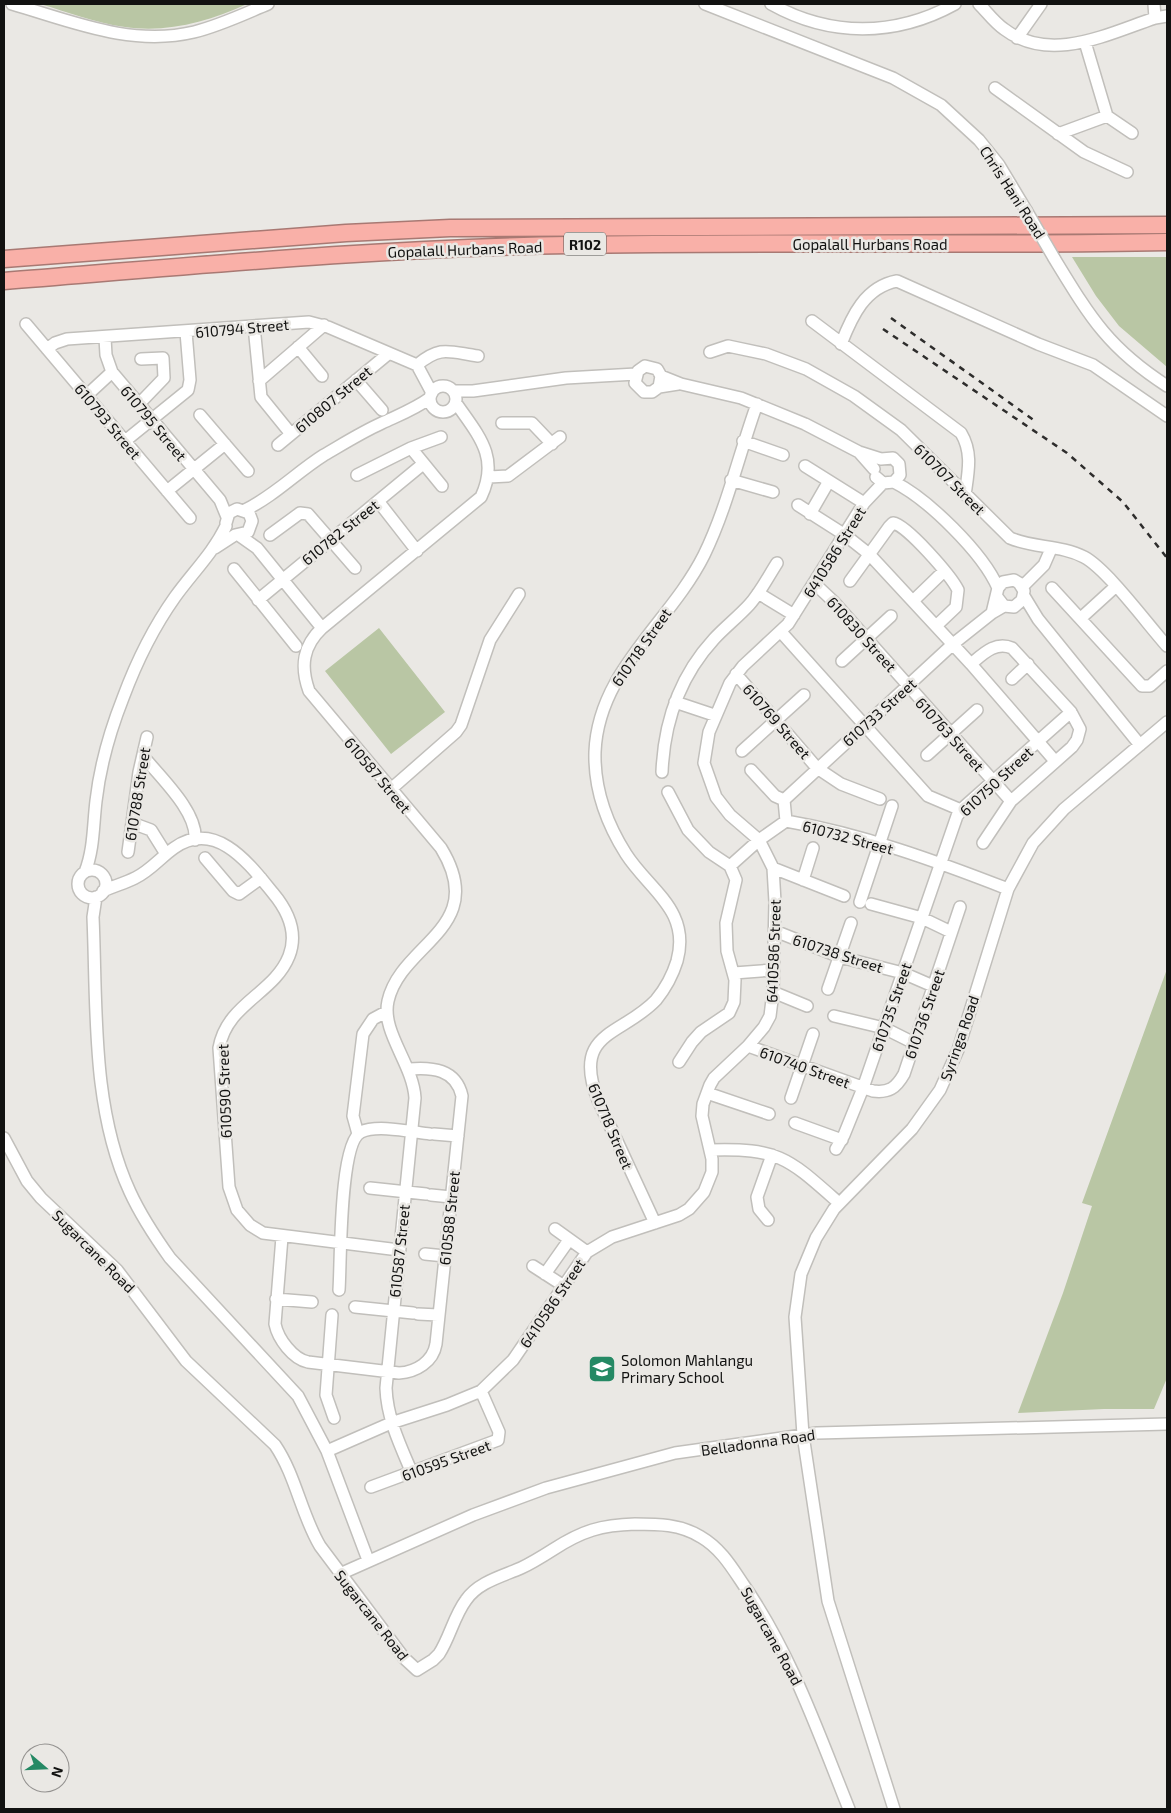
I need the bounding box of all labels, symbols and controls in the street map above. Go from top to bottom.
street label: Chris Hani Road [976,142,1050,242]
road number: R102 [564,232,606,255]
street label: Gopalall Hurbans Road [792,235,948,253]
street label: Gopalall Hurbans Road [387,237,543,261]
street label: 610794 Street [194,315,290,341]
street label: 610807 Street [291,362,375,436]
street label: 610793 Street [71,380,145,463]
street label: 610795 Street [117,382,191,465]
street label: 610707 Street [911,440,989,518]
street label: 610782 Street [298,495,382,569]
street label: 6410586 Street [799,503,869,601]
street label: 610830 Street [823,593,901,676]
street label: 610718 Street [607,604,675,690]
street label: 610733 Street [838,674,920,750]
street label: 610769 Street [740,680,815,762]
street label: 610763 Street [912,693,988,775]
street label: 610587 Street [341,733,415,817]
street label: 610750 Street [956,742,1036,819]
street label: 610788 Street [121,746,153,842]
street label: 610732 Street [801,816,896,858]
street label: 6410586 Street [762,899,784,1003]
street label: 610738 Street [791,930,886,976]
street label: 610735 Street [867,960,915,1054]
street label: 610736 Street [900,967,948,1061]
street label: Syringa Road [936,993,982,1083]
street label: 610740 Street [757,1042,853,1092]
street label: 610590 Street [213,1043,235,1138]
street label: 610718 Street [585,1080,637,1172]
street label: 610588 Street [435,1170,463,1266]
street label: 610587 Street [385,1203,413,1298]
street label: Sugarcane Road [49,1206,139,1296]
street label: 6410586 Street [516,1255,589,1351]
place label: Solomon Mahlangu Primary School [621,1351,753,1386]
school or university icon: Solomon Mahlangu Primary School [587,1354,617,1384]
street label: Belladonna Road [700,1425,816,1459]
street label: 610595 Street [399,1435,493,1484]
street label: Sugarcane Road [331,1566,413,1664]
street label: Sugarcane Road [738,1584,806,1688]
north arrow [20,1743,70,1793]
text: N [48,1765,67,1780]

